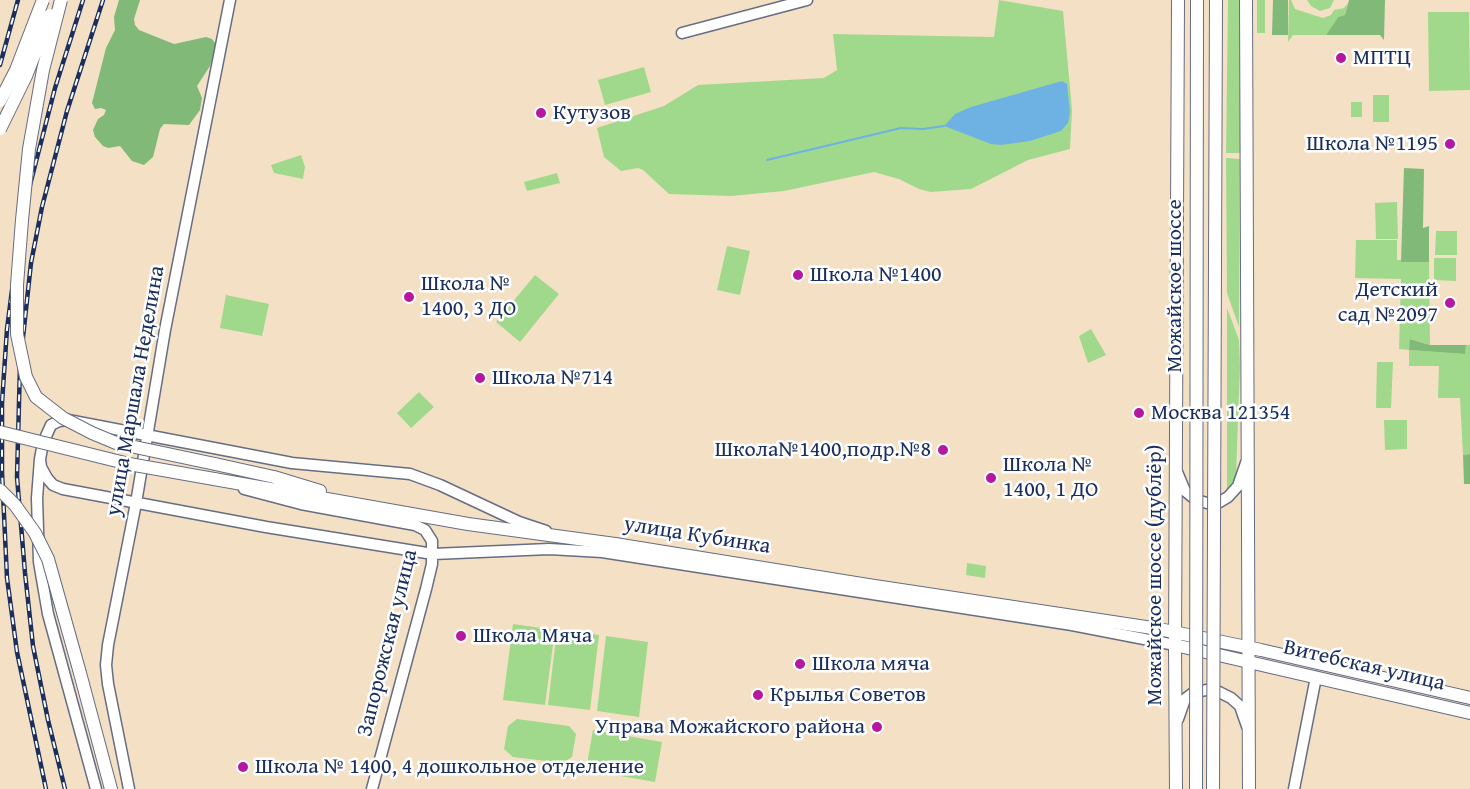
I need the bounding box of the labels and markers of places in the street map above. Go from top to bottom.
place label: МПТЦ [1353,45,1411,71]
marker: МПТЦ [1334,51,1348,65]
place label: Кутузов [553,100,631,126]
marker: Кутузов [534,106,548,120]
place label: Школа №1195 [1306,131,1438,157]
marker: Школа №1195 [1443,137,1457,151]
place label: Школа №1400 [810,262,942,288]
marker: Школа №1400 [791,268,805,282]
place label: Школа № 1400, 3 ДО [421,271,516,322]
place label: Детский сад №2097 [1338,277,1438,328]
marker: Школа № 1400, 3 ДО [402,290,416,304]
marker: Детский сад №2097 [1443,296,1457,310]
place label: Школа №714 [492,365,613,391]
marker: Школа №714 [473,371,487,385]
place label: Москва 121354 [1151,400,1290,426]
marker: Москва 121354 [1132,406,1146,420]
place label: Школа№1400,подр.№8 [715,437,931,463]
marker: Школа№1400,подр.№8 [936,443,950,457]
place label: Школа № 1400, 1 ДО [1003,452,1098,504]
marker: Школа № 1400, 1 ДО [984,471,998,485]
place label: Школа Мяча [473,623,592,649]
marker: Школа Мяча [454,629,468,643]
place label: Школа мяча [812,651,930,677]
marker: Школа мяча [793,657,807,671]
place label: Крылья Советов [770,682,926,708]
marker: Крылья Советов [751,688,765,702]
place label: Управа Можайского района [595,714,865,740]
marker: Управа Можайского района [870,720,884,734]
place label: Школа № 1400, 4 дошкольное отделение [255,754,644,780]
marker: Школа № 1400, 4 дошкольное отделение [236,760,250,774]

